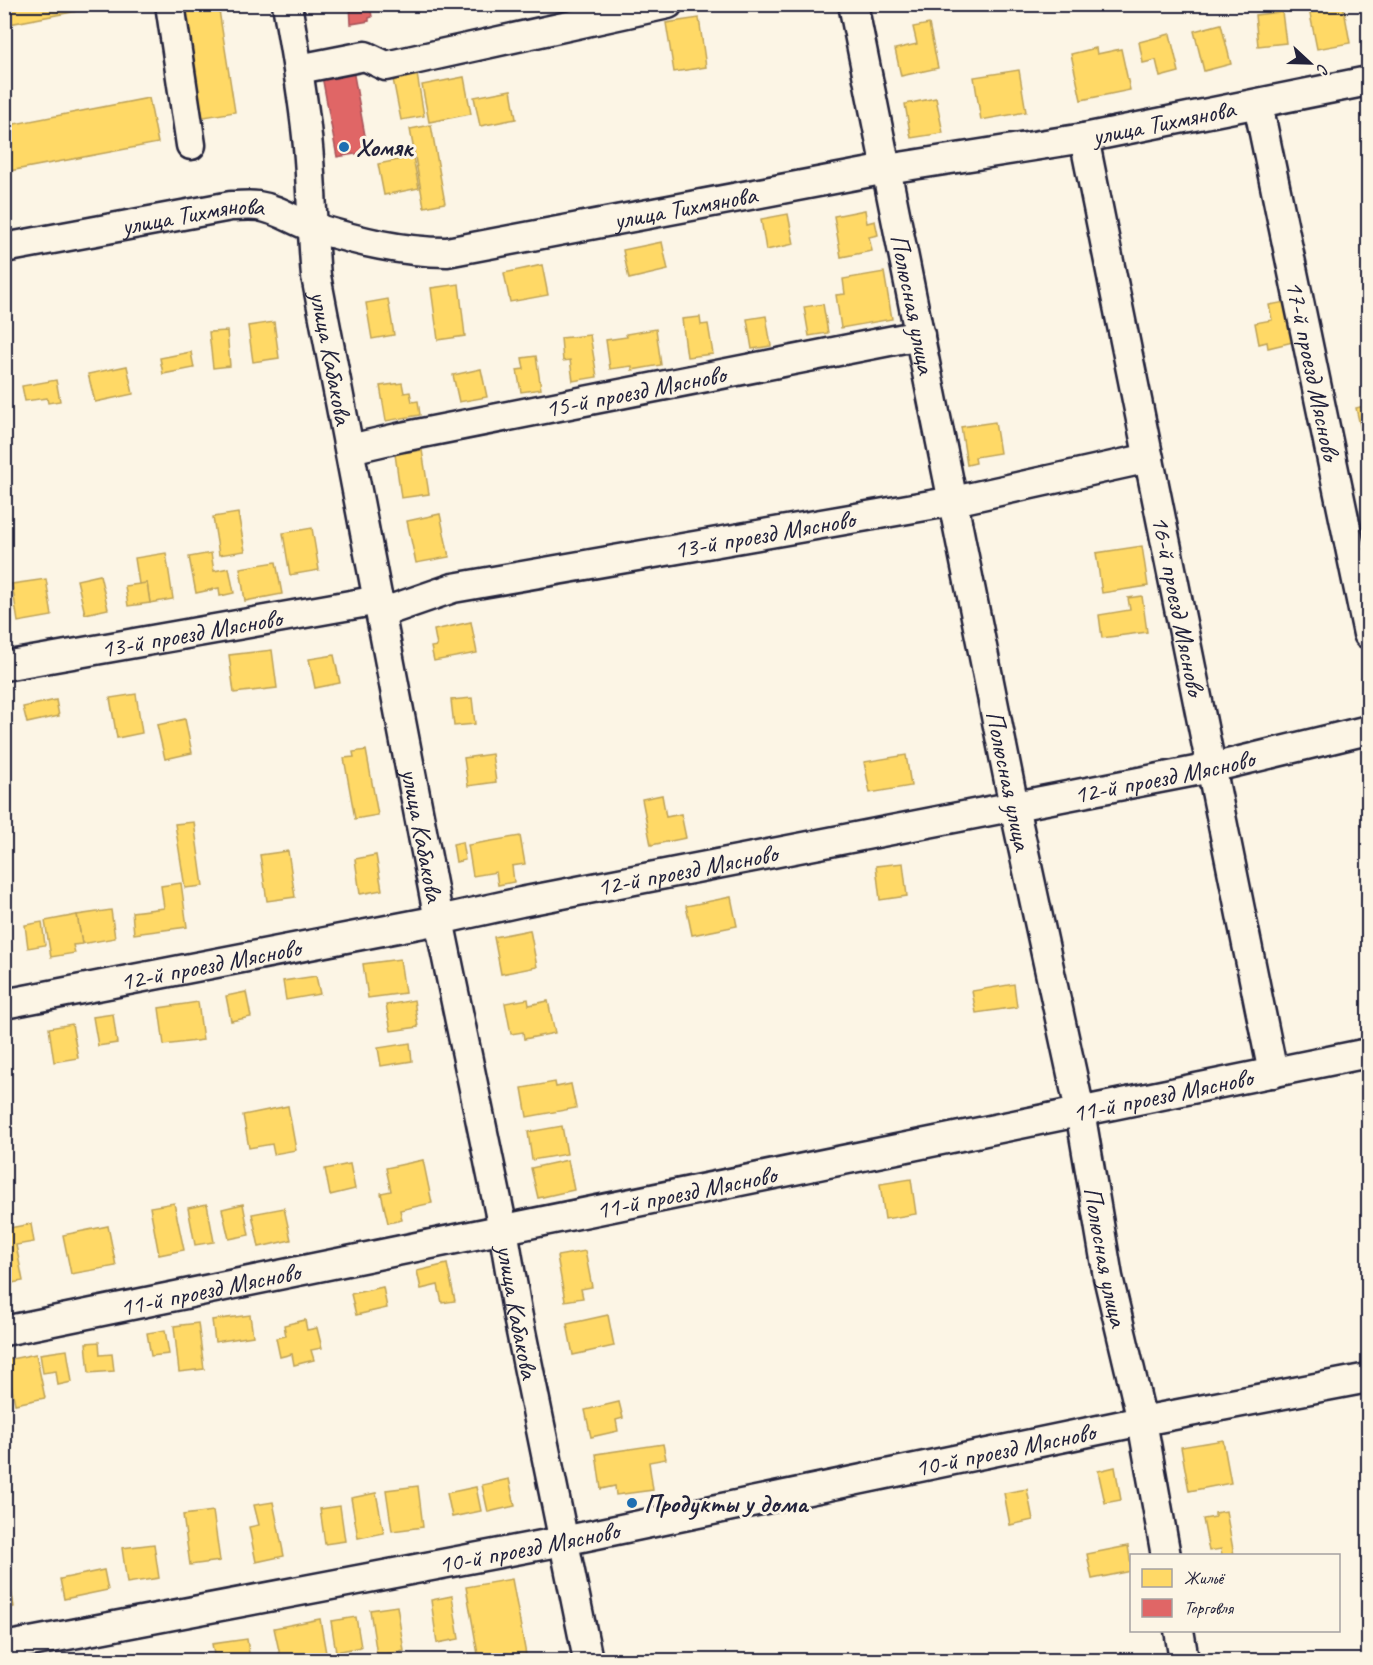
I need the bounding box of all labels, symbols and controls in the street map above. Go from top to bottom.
north arrow [1280,33,1340,93]
text: С [1311,61,1334,78]
street label: улица Тихмянова [1087,91,1239,153]
place label: Хомяк [356,131,414,164]
marker: Хомяк [337,140,351,154]
street label: улица Тихмянова [609,177,761,237]
street label: улица Тихмянова [117,189,269,243]
street label: Полюсная улица [883,231,944,378]
street label: 17-й проезд Мясново [1279,277,1349,466]
street label: улица Кабакова [302,286,361,429]
street label: 15-й проезд Мясново [542,357,731,425]
street label: 13-й проезд Мясново [671,502,860,566]
street label: 16-й проезд Мясново [1144,512,1213,701]
street label: 13-й проезд Мясново [98,600,287,665]
street label: Полюсная улица [979,708,1040,855]
street label: 12-й проезд Мясново [1071,741,1260,811]
street label: улица Кабакова [394,764,452,906]
street label: 12-й проезд Мясново [594,836,783,903]
street label: 12-й проезд Мясново [117,930,306,998]
street label: 11-й проезд Мясново [1069,1060,1258,1129]
street label: 11-й проезд Мясново [593,1157,782,1226]
street label: Полюсная улица [1077,1184,1136,1331]
street label: улица Кабакова [489,1240,547,1383]
street label: 11-й проезд Мясново [117,1254,306,1324]
street label: 10-й проезд Мясново [912,1414,1100,1484]
place label: Продукты у дома [644,1487,810,1520]
marker: Продукты у дома [625,1496,639,1510]
street label: 10-й проезд Мясново [436,1513,625,1581]
legend [1130,1554,1340,1632]
text: Жильё [1184,1567,1226,1589]
text: Торговля [1184,1597,1235,1619]

